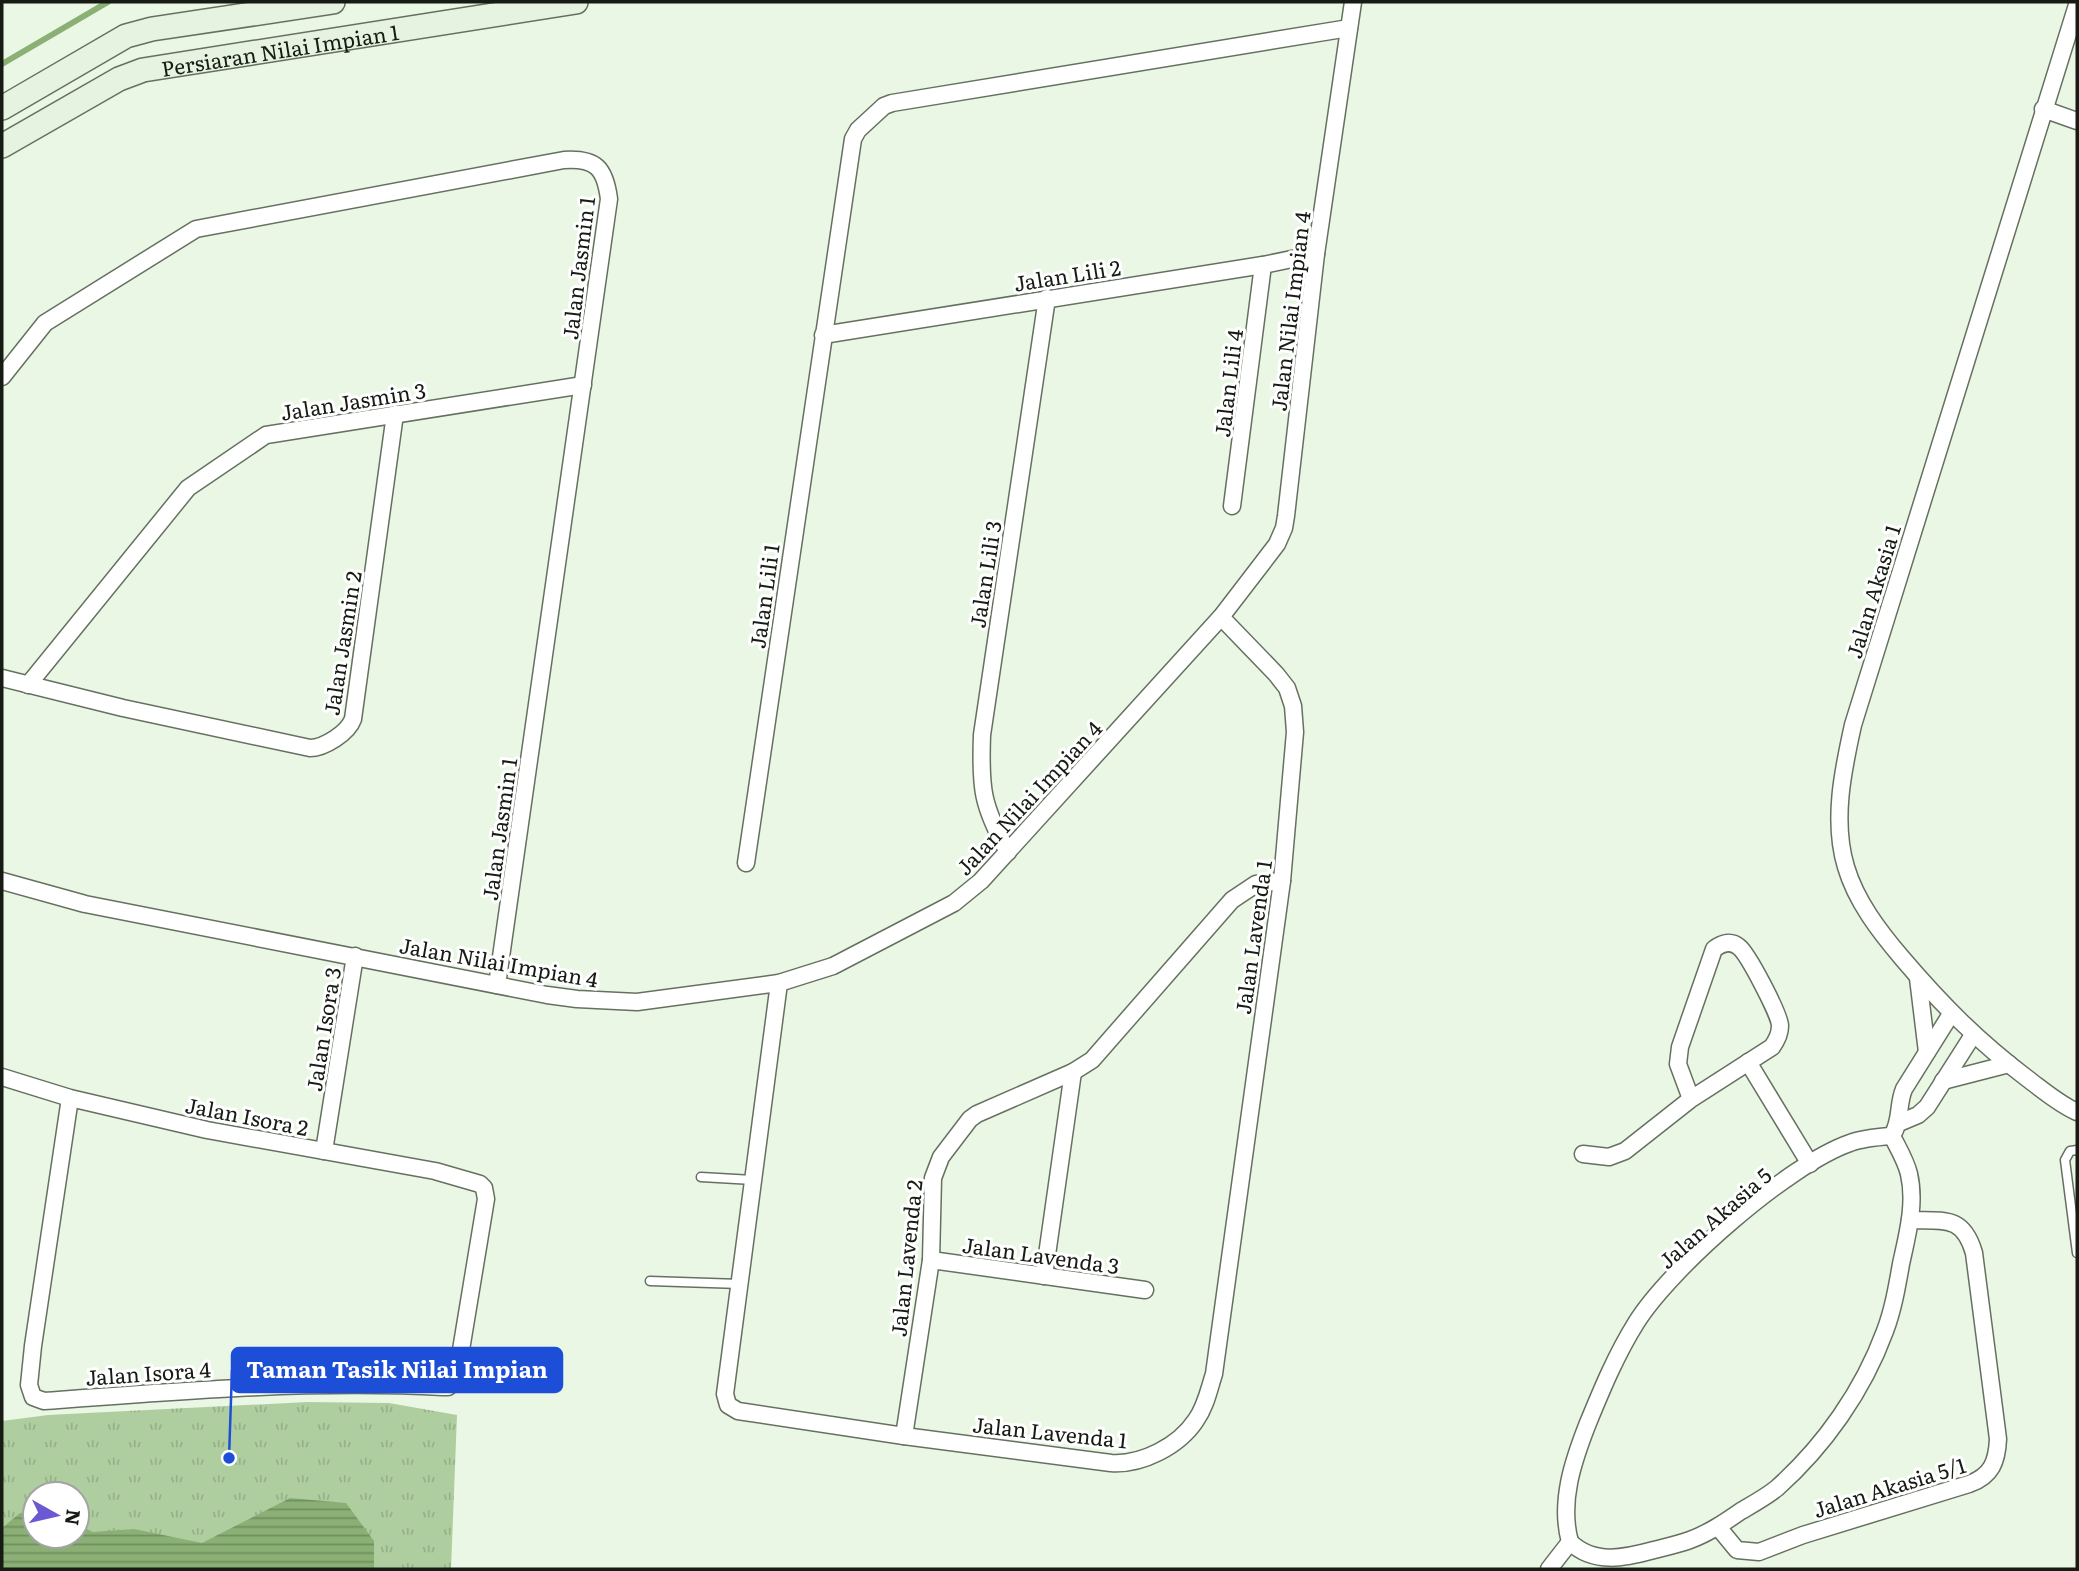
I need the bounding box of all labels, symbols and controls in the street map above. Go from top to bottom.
street label: Persiaran Nilai Impian 1 [159,15,401,82]
street label: Jalan Jasmin 1 [553,194,601,341]
street label: Jalan Nilai Impian 4 [1261,209,1317,413]
street label: Jalan Lili 2 [1011,250,1123,298]
street label: Jalan Lili 4 [1205,327,1249,439]
street label: Jalan Jasmin 3 [278,373,428,427]
street label: Jalan Lili 3 [960,518,1008,630]
street label: Jalan Akasia 1 [1837,520,1907,662]
street label: Jalan Lili 1 [740,541,786,650]
street label: Jalan Jasmin 2 [314,568,368,718]
street label: Jalan Nilai Impian 4 [948,712,1108,881]
street label: Jalan Jasmin 1 [473,755,523,902]
street label: Jalan Lavenda 1 [1226,857,1278,1016]
street label: Jalan Nilai Impian 4 [397,928,601,994]
street label: Jalan Isora 3 [297,965,347,1093]
street label: Jalan Isora 2 [183,1088,311,1142]
street label: Jalan Akasia 5 [1651,1159,1777,1275]
street label: Jalan Lavenda 2 [881,1178,929,1338]
street label: Jalan Lavenda 3 [960,1228,1122,1280]
callout: Taman Tasik Nilai Impian [232,1348,562,1392]
text: Taman Tasik Nilai Impian [246,1351,548,1385]
street label: Jalan Isora 4 [84,1352,212,1392]
street label: Jalan Lavenda 1 [971,1407,1129,1455]
street label: Jalan Akasia 5/1 [1809,1448,1969,1524]
north arrow [21,1480,91,1550]
text: N [59,1508,89,1527]

